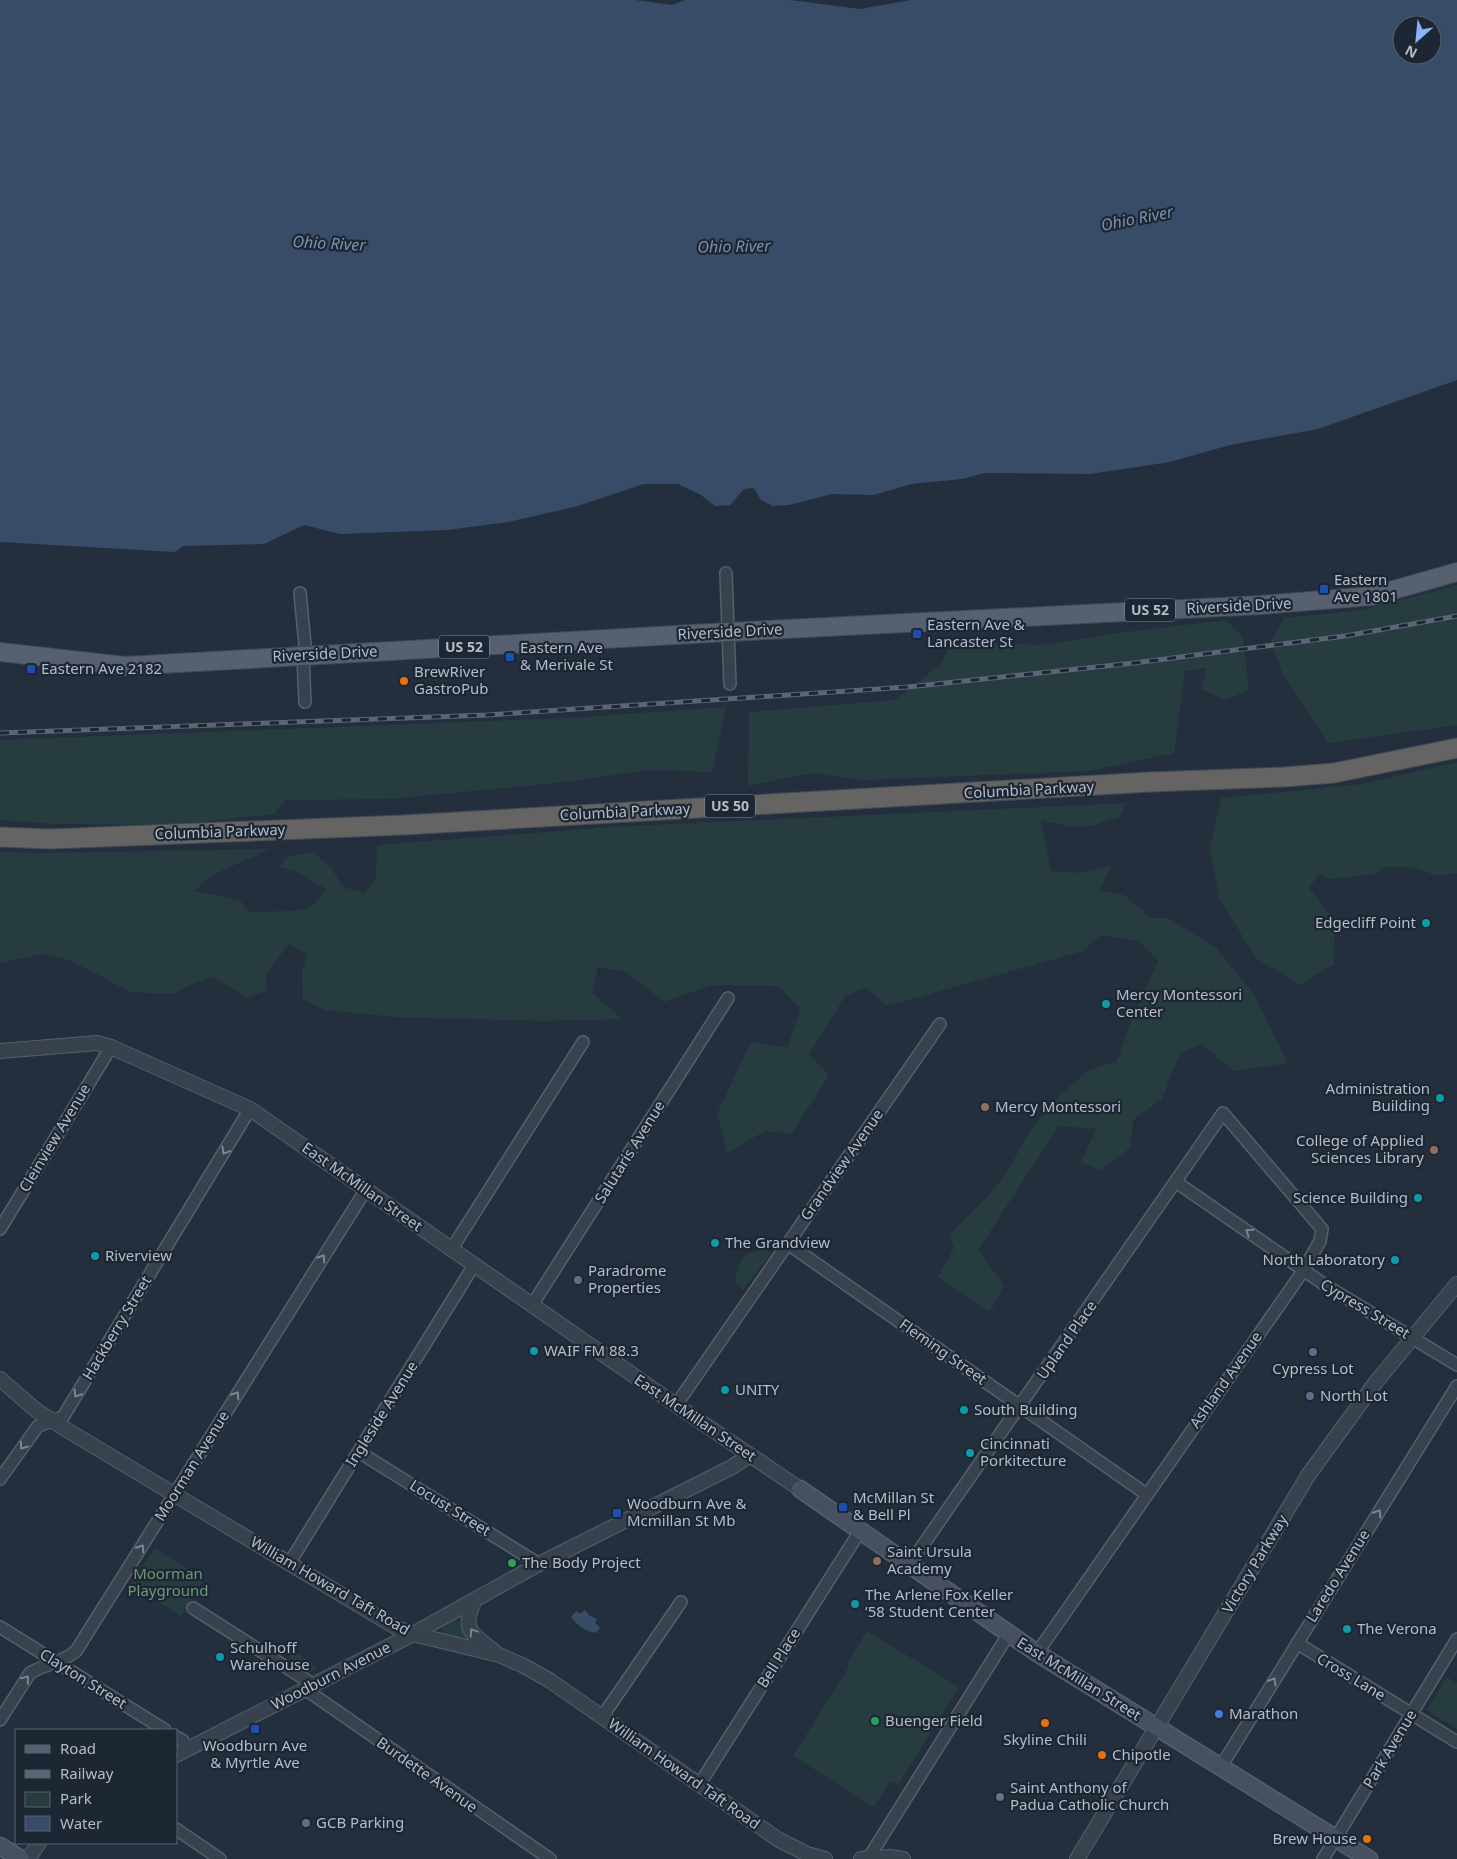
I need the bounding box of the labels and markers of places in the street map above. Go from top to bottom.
place label: Eastern Ave 1801 [1334,569,1398,606]
marker: Eastern Ave 1801 [1318,583,1330,595]
place label: Eastern Ave & Lancaster St [927,614,1025,651]
marker: Eastern Ave & Lancaster St [911,628,923,640]
place label: Eastern Ave & Merivale St [520,637,614,674]
marker: Eastern Ave & Merivale St [504,651,516,663]
place label: Eastern Ave 2182 [41,658,162,678]
place label: BrewRiver GastroPub [414,661,488,698]
marker: Eastern Ave 2182 [25,663,37,675]
marker: BrewRiver GastroPub [398,675,410,687]
place label: Edgecliff Point [1315,912,1417,932]
marker: Edgecliff Point [1420,917,1432,929]
place label: Mercy Montessori Center [1116,984,1242,1021]
marker: Mercy Montessori Center [1100,998,1112,1010]
place label: Administration Building [1326,1078,1430,1115]
marker: Administration Building [1434,1092,1446,1104]
place label: Mercy Montessori [995,1096,1121,1116]
marker: Mercy Montessori [979,1101,991,1113]
place label: College of Applied Sciences Library [1296,1130,1424,1167]
marker: College of Applied Sciences Library [1428,1144,1440,1156]
place label: Science Building [1293,1187,1408,1207]
marker: Science Building [1412,1192,1424,1204]
place label: The Grandview [725,1232,830,1252]
marker: The Grandview [709,1237,721,1249]
place label: Riverview [105,1245,172,1265]
place label: North Laboratory [1263,1249,1385,1269]
marker: Riverview [89,1250,101,1262]
marker: North Laboratory [1389,1254,1401,1266]
place label: Paradrome Properties [588,1260,666,1297]
marker: Paradrome Properties [572,1274,584,1286]
place label: WAIF FM 88.3 [544,1340,639,1360]
marker: WAIF FM 88.3 [528,1345,540,1357]
marker: Cypress Lot [1307,1346,1319,1358]
place label: Cypress Lot [1272,1358,1354,1378]
place label: UNITY [735,1379,780,1399]
marker: UNITY [719,1384,731,1396]
place label: North Lot [1320,1385,1388,1405]
marker: North Lot [1304,1390,1316,1402]
place label: South Building [974,1399,1078,1419]
marker: South Building [958,1404,970,1416]
place label: Cincinnati Porkitecture [980,1433,1066,1470]
marker: Cincinnati Porkitecture [964,1447,976,1459]
place label: McMillan St & Bell Pl [853,1487,935,1524]
place label: Woodburn Ave & Mcmillan St Mb [627,1493,746,1530]
marker: McMillan St & Bell Pl [837,1501,849,1513]
marker: Woodburn Ave & Mcmillan St Mb [611,1507,623,1519]
place label: Saint Ursula Academy [887,1541,972,1578]
place label: The Body Project [522,1552,641,1572]
marker: Saint Ursula Academy [871,1555,883,1567]
marker: The Body Project [506,1557,518,1569]
place label: The Arlene Fox Keller ’58 Student Center [865,1584,1013,1621]
marker: The Arlene Fox Keller ’58 Student Center [849,1598,861,1610]
place label: The Verona [1357,1618,1437,1638]
marker: The Verona [1341,1623,1353,1635]
place label: Schulhoff Warehouse [230,1637,310,1674]
marker: Schulhoff Warehouse [214,1651,226,1663]
place label: Marathon [1229,1703,1298,1723]
marker: Marathon [1213,1708,1225,1720]
place label: Buenger Field [885,1710,983,1730]
marker: Buenger Field [869,1715,881,1727]
marker: Skyline Chili [1039,1717,1051,1729]
marker: Woodburn Ave & Myrtle Ave [249,1723,261,1735]
place label: Skyline Chili [1003,1729,1087,1749]
place label: Woodburn Ave & Myrtle Ave [203,1735,307,1772]
place label: Chipotle [1112,1744,1171,1764]
marker: Chipotle [1096,1749,1108,1761]
place label: Saint Anthony of Padua Catholic Church [1010,1777,1169,1814]
marker: Saint Anthony of Padua Catholic Church [994,1791,1006,1803]
place label: GCB Parking [316,1812,404,1832]
marker: GCB Parking [300,1817,312,1829]
place label: Brew House [1272,1828,1357,1848]
marker: Brew House [1361,1833,1373,1845]

